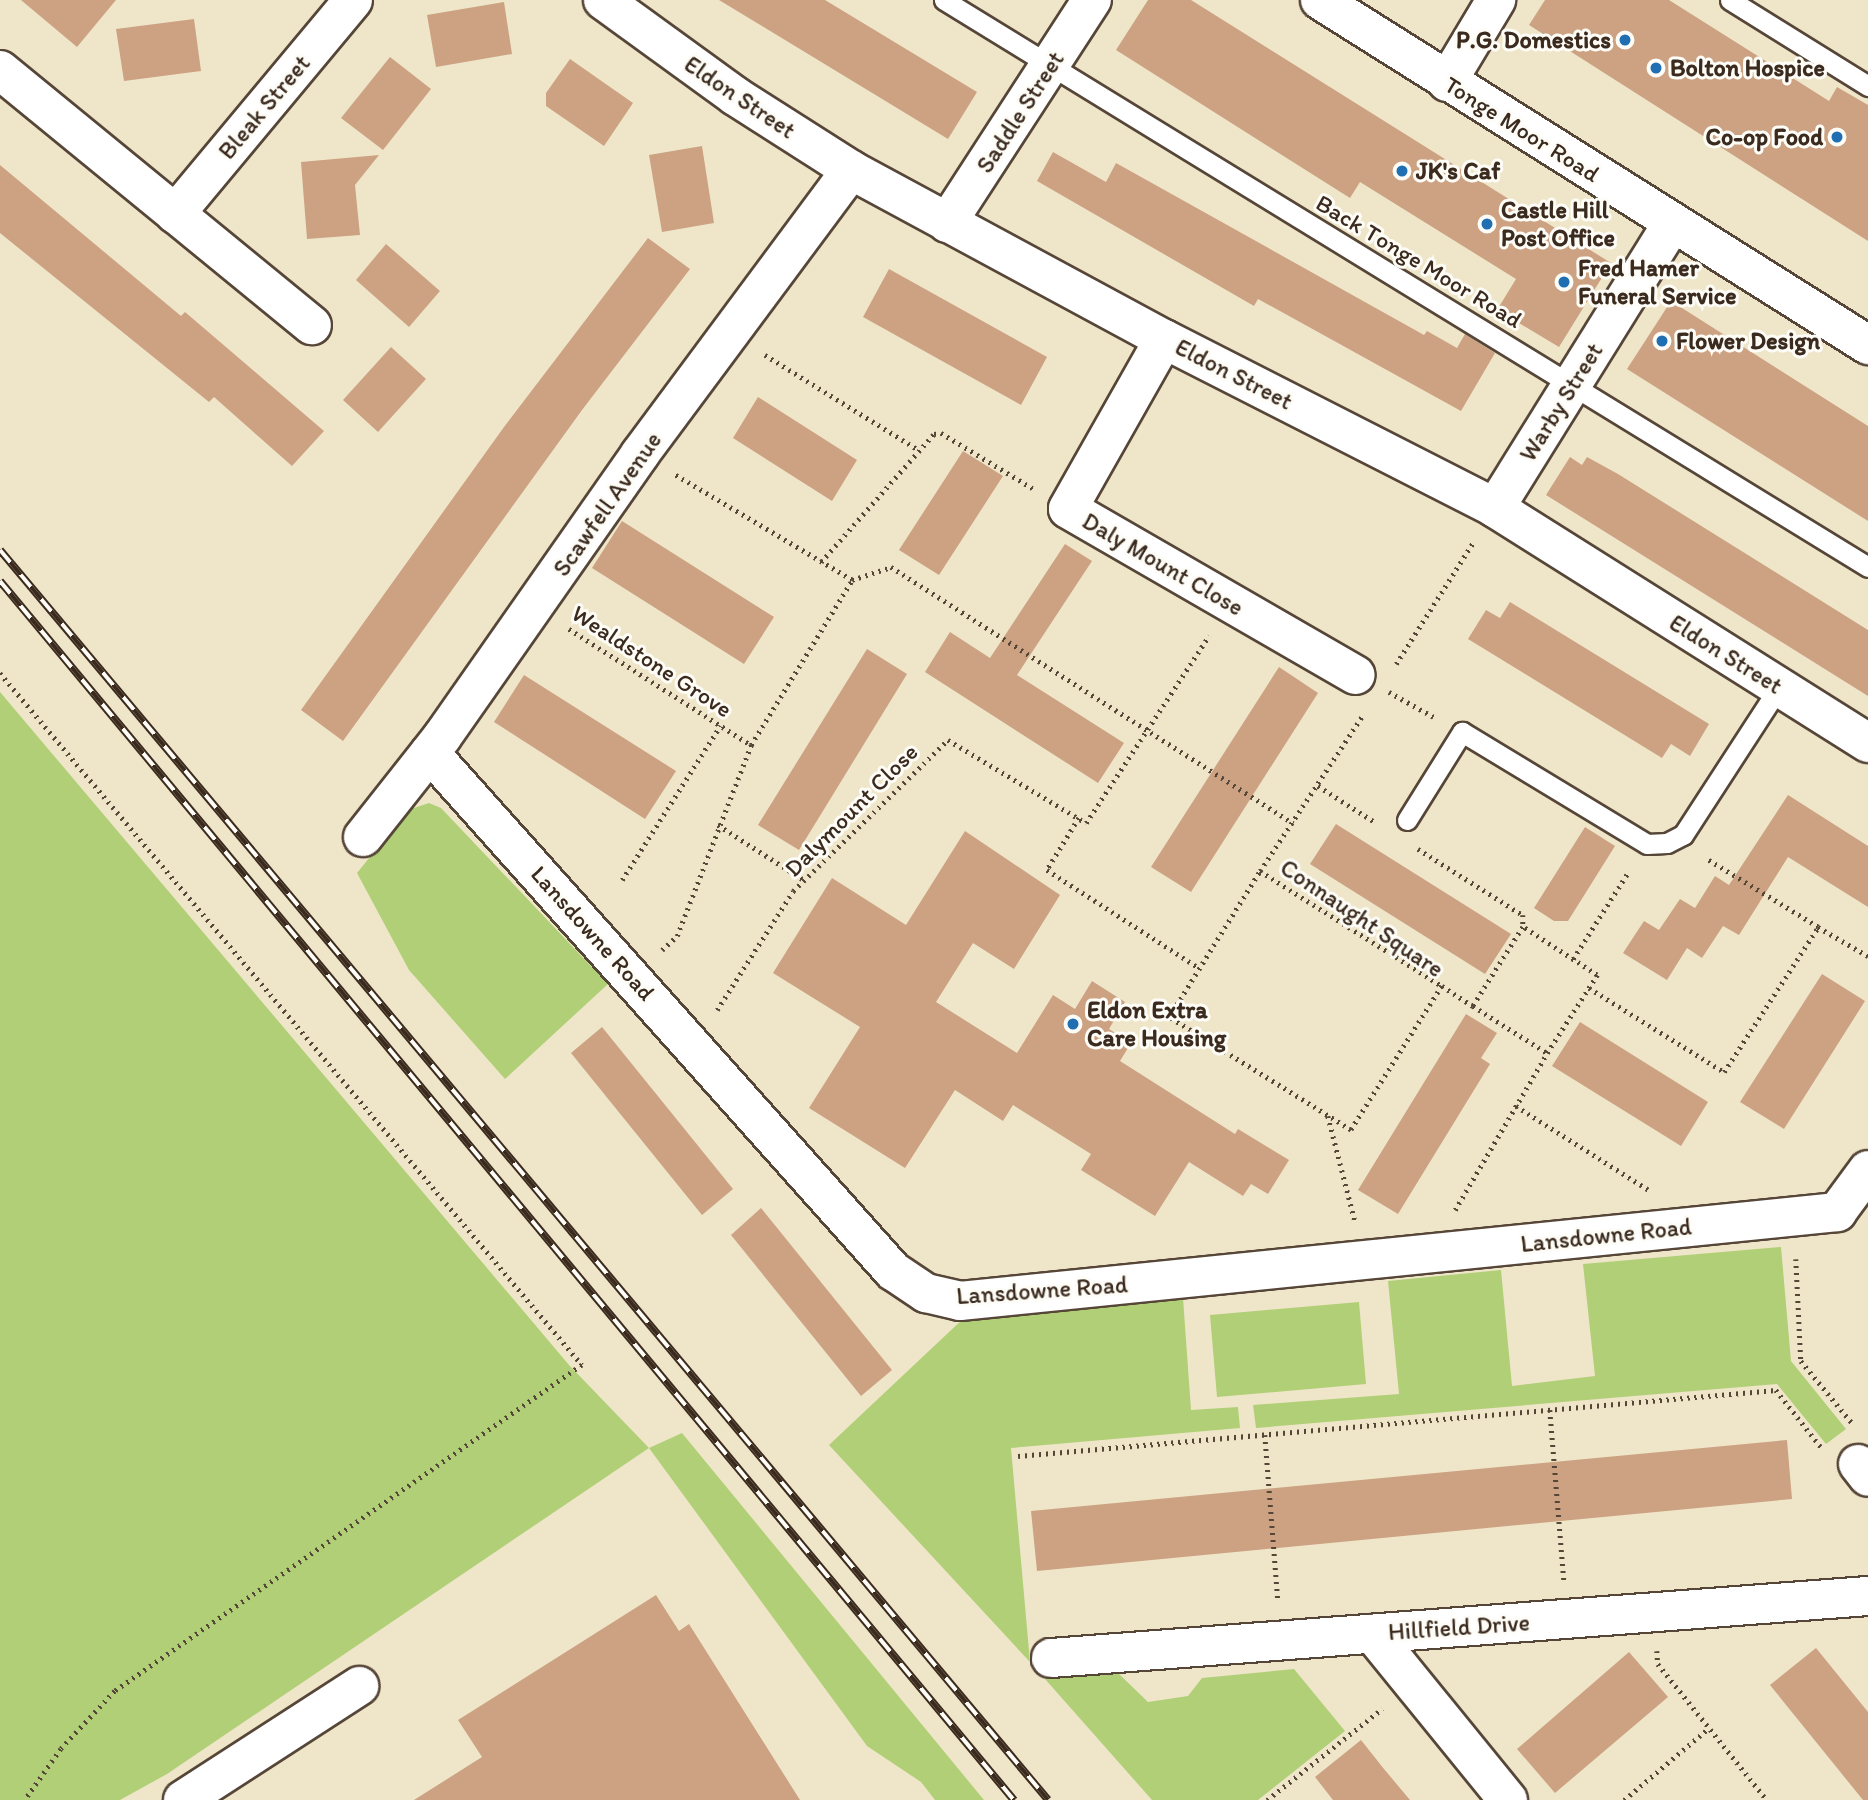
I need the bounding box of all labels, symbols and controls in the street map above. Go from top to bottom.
place label: P.G. Domestics [1456,26,1611,54]
marker: P.G. Domestics [1617,32,1633,48]
street label: Saddle Street [970,46,1070,178]
street label: Bleak Street [212,49,316,165]
street label: Eldon Street [679,49,801,145]
place label: Bolton Hospice [1670,54,1825,82]
marker: Bolton Hospice [1648,60,1664,76]
street label: Tonge Moor Road [1440,70,1604,188]
place label: Co-op Food [1706,123,1823,151]
marker: Co-op Food [1829,129,1845,145]
place label: JK's Caf [1416,157,1500,185]
marker: JK's Caf [1394,163,1410,179]
street label: Back Tonge Moor Road [1312,189,1526,333]
place label: Castle Hill Post Office [1501,196,1615,252]
marker: Castle Hill Post Office [1479,216,1495,232]
place label: Fred Hamer Funeral Service [1578,254,1737,310]
marker: Fred Hamer Funeral Service [1556,274,1572,290]
place label: Flower Design [1676,327,1820,355]
street label: Eldon Street [1171,332,1297,416]
marker: Flower Design [1654,333,1670,349]
street label: Warby Street [1513,337,1609,467]
street label: Scawfell Avenue [547,427,667,581]
street label: Daly Mount Close [1078,506,1248,622]
street label: Wealdstone Grove [567,599,737,723]
street label: Eldon Street [1664,608,1788,700]
street label: Dalymount Close [778,737,924,883]
street label: Connaught Square [1275,853,1449,983]
street label: Lansdowne Road [525,859,661,1007]
place label: Eldon Extra Care Housing [1087,996,1225,1052]
marker: Eldon Extra Care Housing [1065,1016,1081,1032]
street label: Lansdowne Road [1519,1212,1693,1258]
street label: Lansdowne Road [955,1270,1129,1310]
street label: Hillfield Drive [1387,1608,1531,1646]

